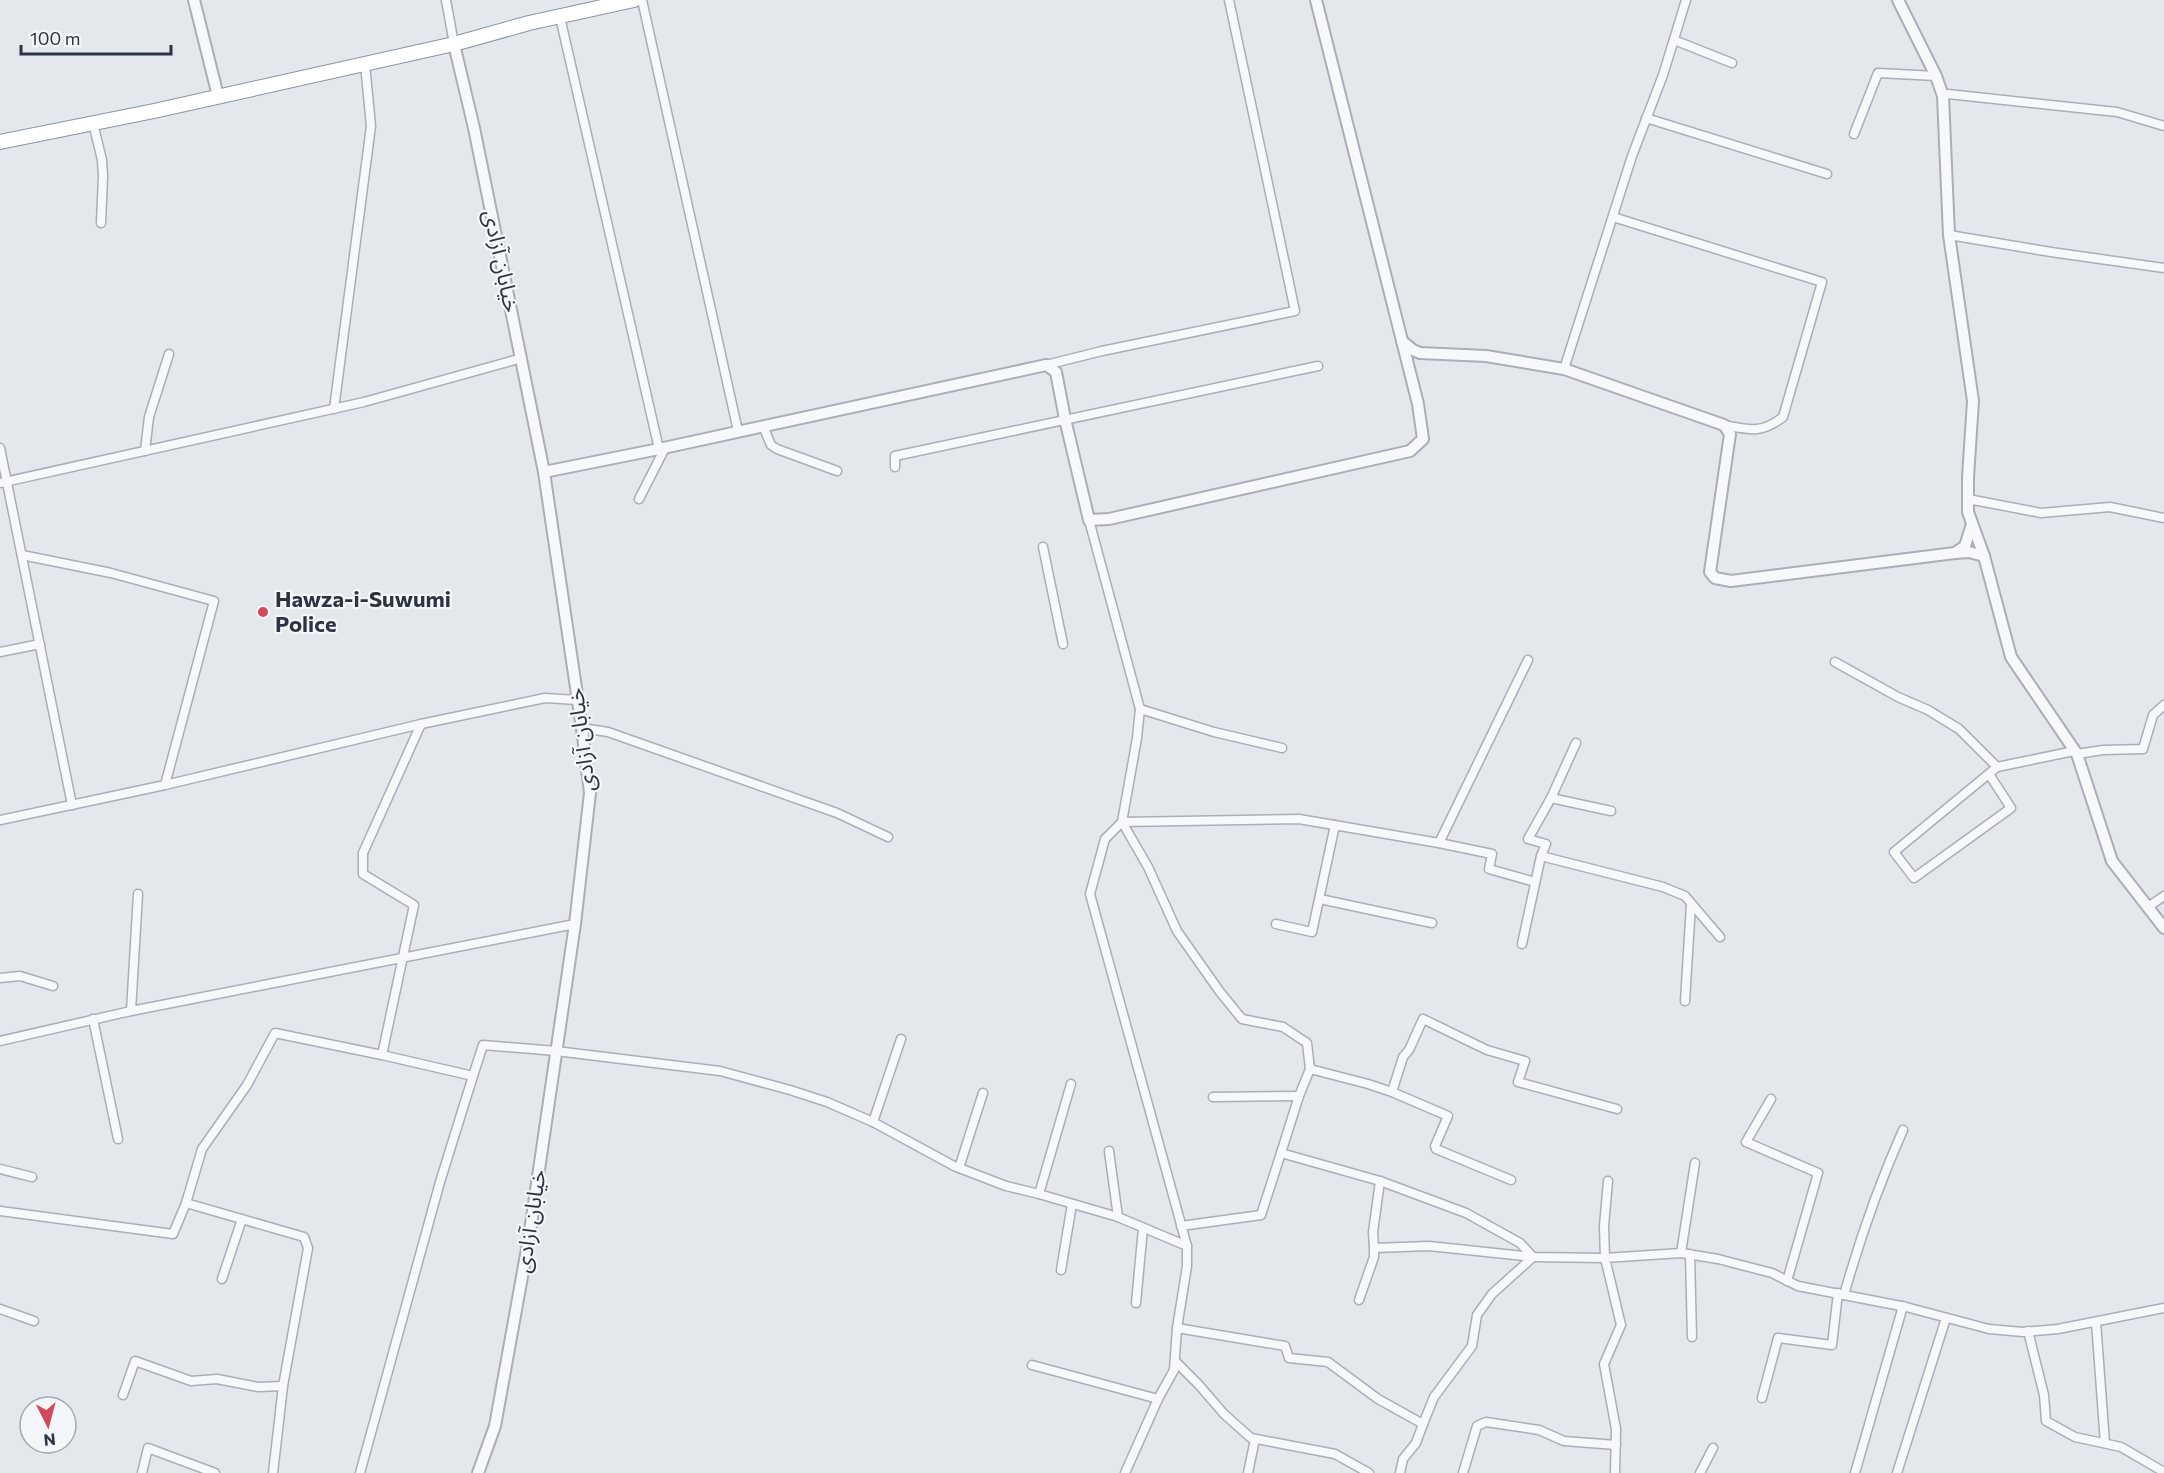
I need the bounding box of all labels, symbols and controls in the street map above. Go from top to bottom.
scale bar [21,18,171,56]
text: 100 m [30,27,80,49]
street label: خیابان آزادی [477,207,527,315]
place label: Hawza-i-Suwumi Police [275,585,451,637]
marker: Hawza-i-Suwumi Police [256,605,270,619]
street label: خیابان آزادی [561,686,601,793]
street label: خیابان آزادی [508,1167,552,1275]
north arrow [18,1395,78,1455]
text: N [43,1430,57,1450]

